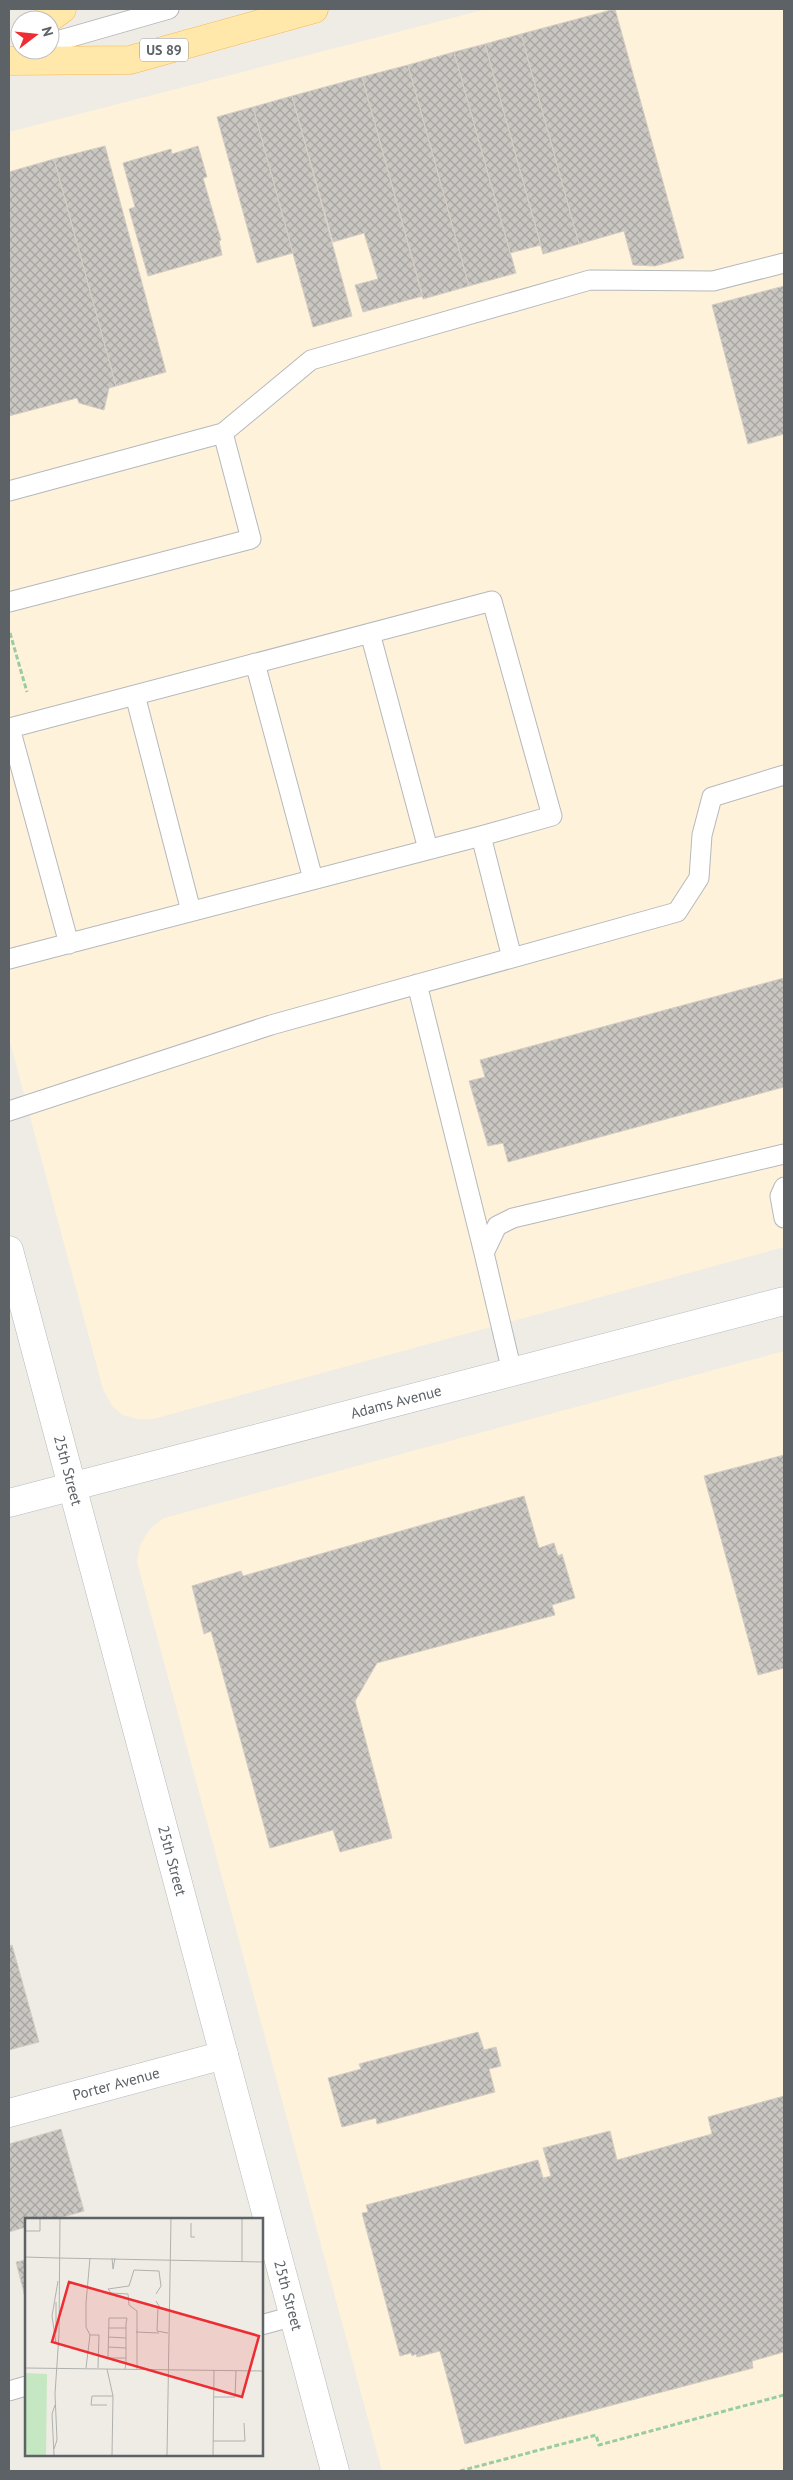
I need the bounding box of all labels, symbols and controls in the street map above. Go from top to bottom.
north arrow [10,10,60,60]
text: N [38,25,57,38]
road number: US 89 [140,38,188,62]
street label: Adams Avenue [348,1381,443,1423]
street label: 25th Street [50,1433,87,1507]
street label: 25th Street [154,1823,191,1898]
street label: Porter Avenue [70,2063,162,2104]
inset map [25,2218,262,2455]
street label: 25th Street [270,2258,307,2333]

